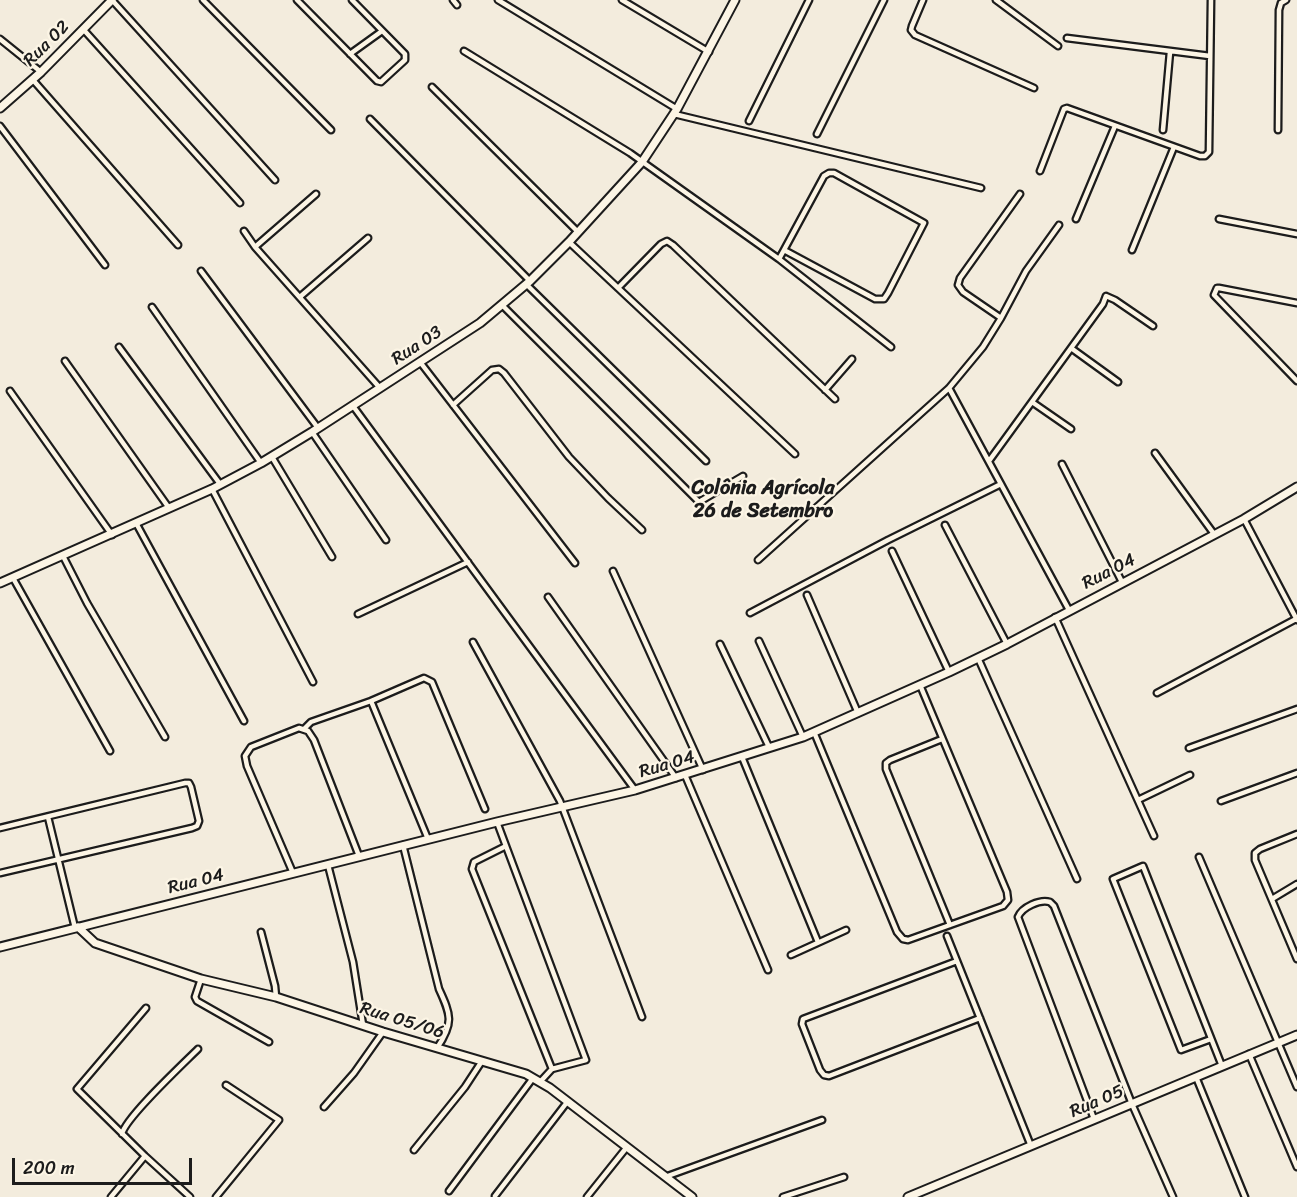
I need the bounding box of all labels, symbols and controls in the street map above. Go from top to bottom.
street label: Rua 02 [20,17,74,71]
street label: Rua 03 [388,322,446,370]
district label: Colônia Agrícola 26 de Setembro [692,477,834,524]
street label: Rua 04 [1079,549,1139,595]
street label: Rua 04 [637,747,697,783]
street label: Rua 04 [166,865,226,899]
street label: Rua 05/06 [357,998,447,1044]
street label: Rua 05 [1067,1081,1127,1123]
scale bar [15,1146,195,1184]
text: 200 m [23,1152,75,1184]

